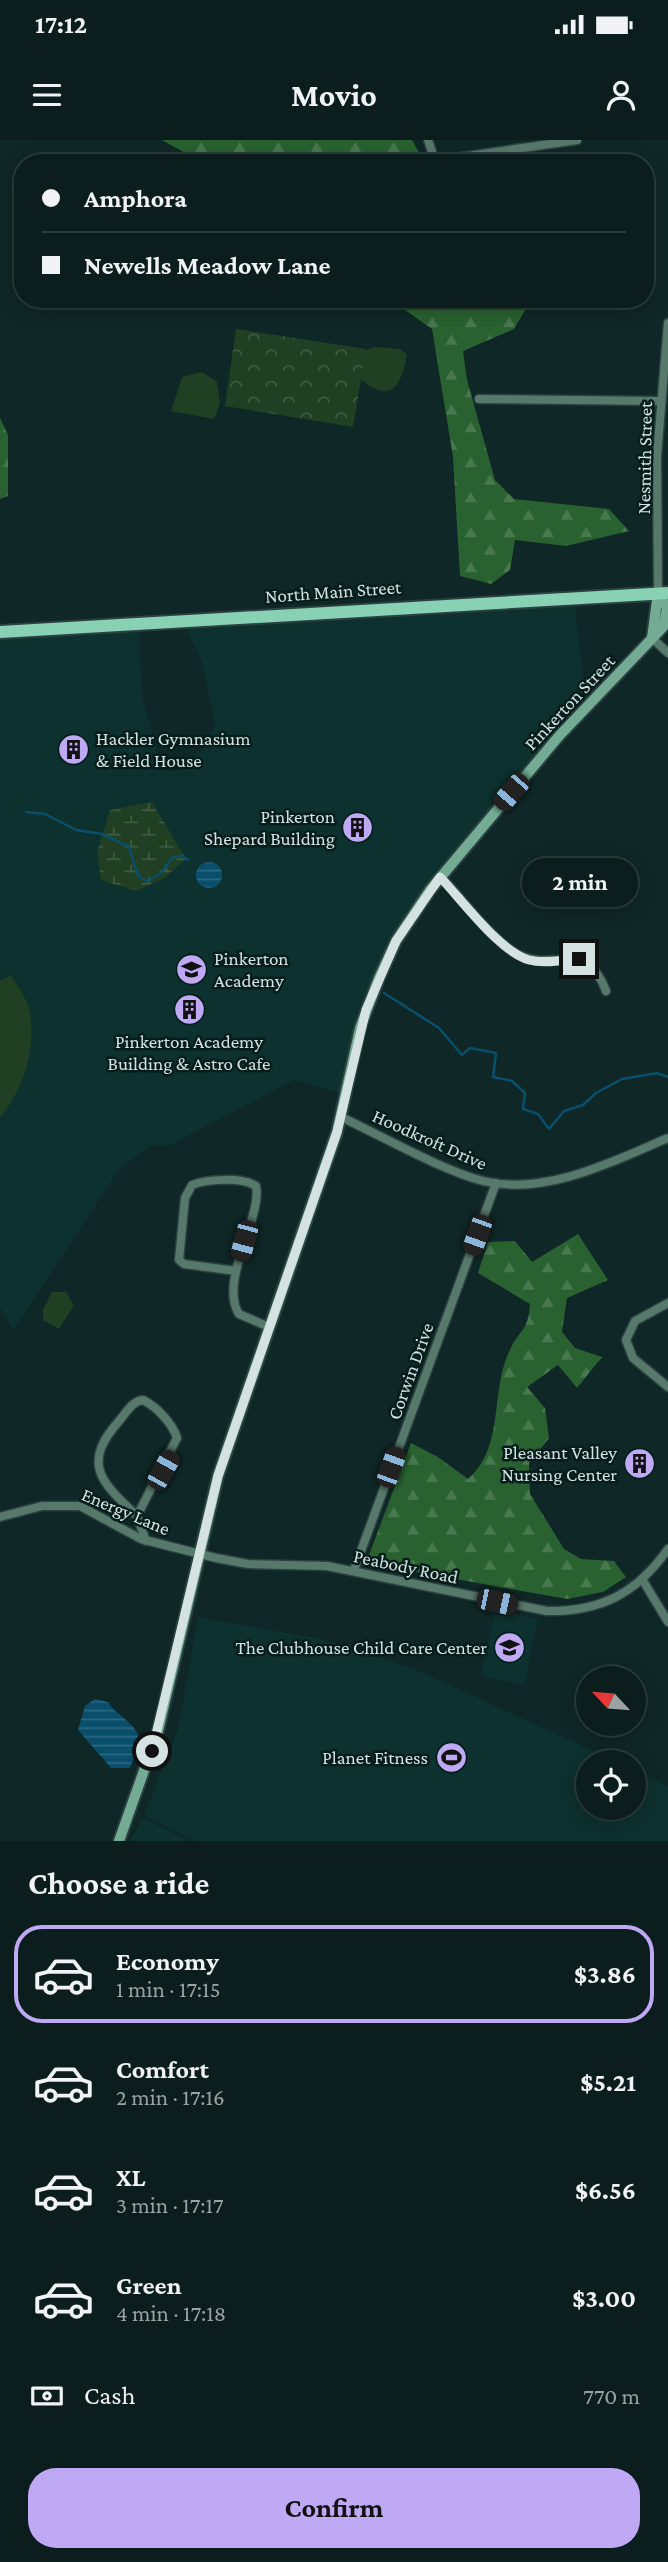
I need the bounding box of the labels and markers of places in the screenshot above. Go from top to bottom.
place label: Hackler Gymnasium & Field House [96,728,250,771]
building icon: Hackler Gymnasium & Field House [56,732,90,766]
place label: Pinkerton Shepard Building [204,806,335,849]
building icon: Pinkerton Shepard Building [341,810,375,844]
place label: Pinkerton Academy [214,948,289,991]
school or university icon: Pinkerton Academy [174,952,208,986]
building icon: Pinkerton Academy Building & Astro Cafe [172,993,206,1027]
place label: Pinkerton Academy Building & Astro Cafe [108,1031,270,1074]
place label: Pleasant Valley Nursing Center [502,1442,617,1485]
building icon: Pleasant Valley Nursing Center [623,1446,657,1480]
school or university icon: The Clubhouse Child Care Center [493,1630,527,1664]
place label: The Clubhouse Child Care Center [235,1637,487,1658]
sports icon: Planet Fitness [434,1740,468,1774]
place label: Planet Fitness [322,1747,428,1768]

